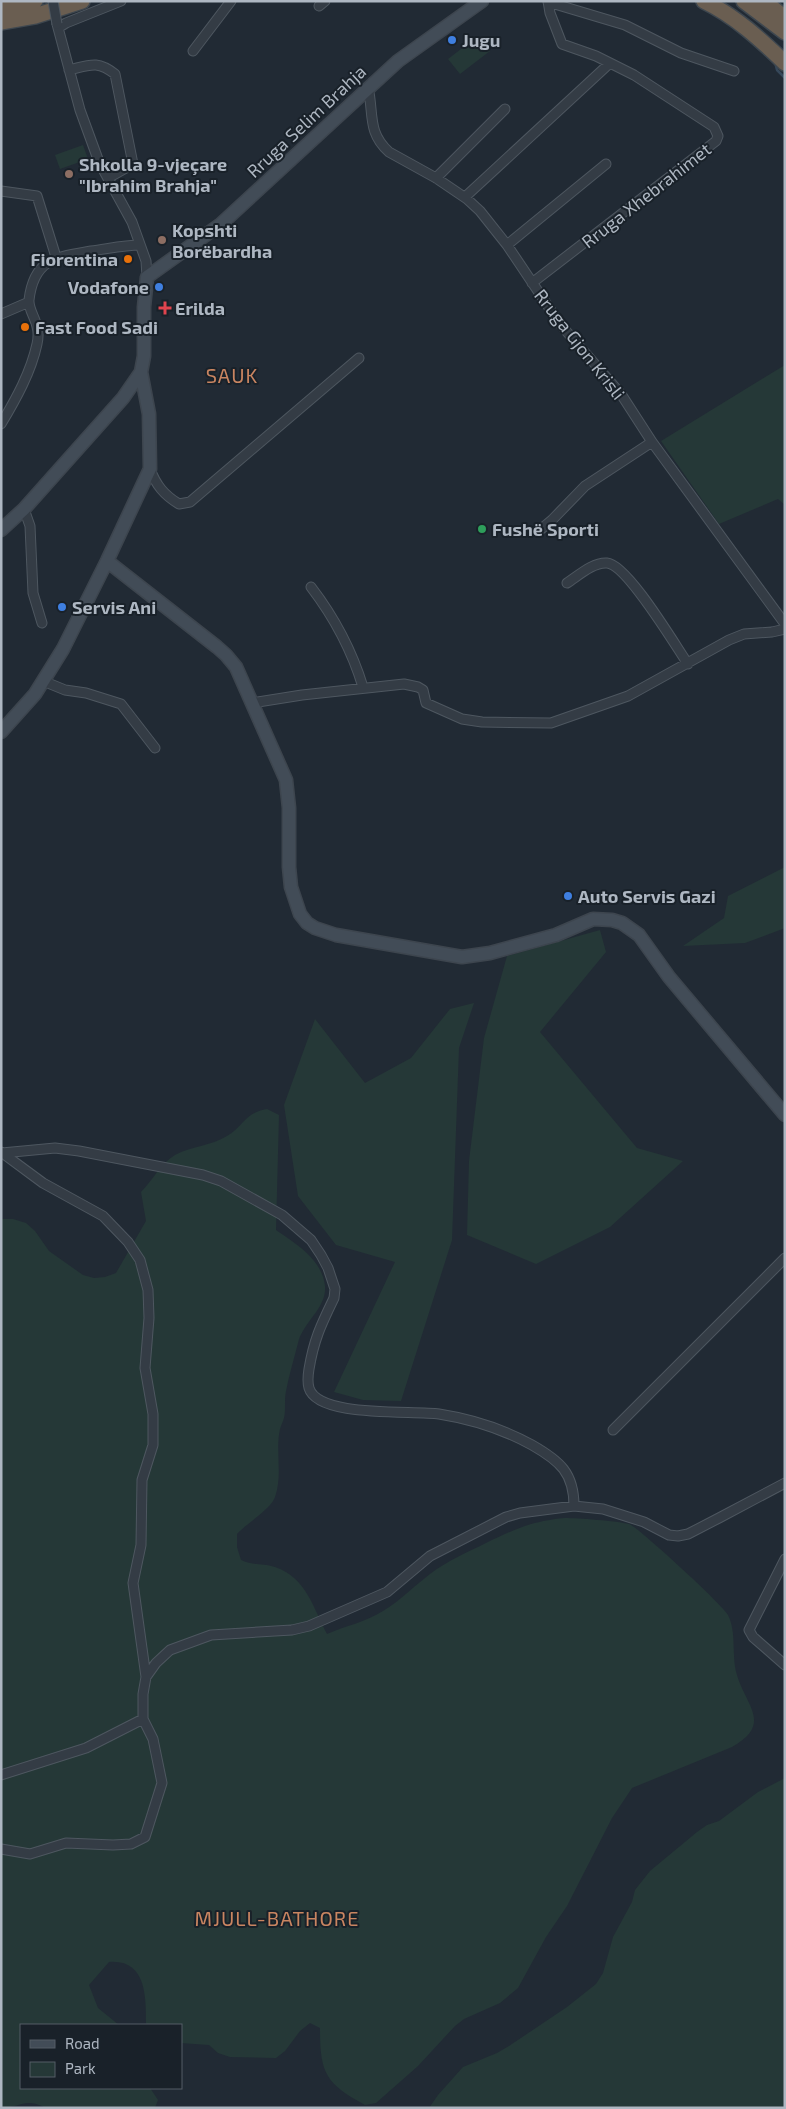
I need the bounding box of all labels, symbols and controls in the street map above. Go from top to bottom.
place label: Jugu [462,29,501,51]
marker: Jugu [446,34,458,46]
street label: Rruga Selim Brahja [242,60,370,182]
street label: Rruga Xhebrahimet [577,138,715,252]
place label: Shkolla 9-vjeçare "Ibrahim Brahja" [79,153,227,196]
marker: Shkolla 9-vjeçare "Ibrahim Brahja" [63,168,75,180]
place label: Kopshti Borëbardha [172,219,272,262]
marker: Kopshti Borëbardha [156,234,168,246]
place label: Fiorentina [30,248,118,270]
marker: Fiorentina [122,253,134,265]
place label: Vodafone [68,276,149,298]
marker: Vodafone [153,281,165,293]
street label: Rruga Gjon Krisli [530,284,630,404]
place label: Erilda [175,297,225,319]
marker: Erilda [159,302,171,314]
place label: Fast Food Sadi [35,316,158,338]
marker: Fast Food Sadi [19,321,31,333]
district label: SAUK [206,363,258,387]
place label: Fushë Sporti [492,518,599,540]
marker: Fushë Sporti [476,523,488,535]
place label: Servis Ani [72,596,156,618]
marker: Servis Ani [56,601,68,613]
place label: Auto Servis Gazi [578,885,716,907]
marker: Auto Servis Gazi [562,890,574,902]
district label: MJULL-BATHORE [195,1906,359,1930]
legend [20,2024,182,2089]
text: Road [65,2034,100,2052]
text: Park [65,2059,96,2077]

